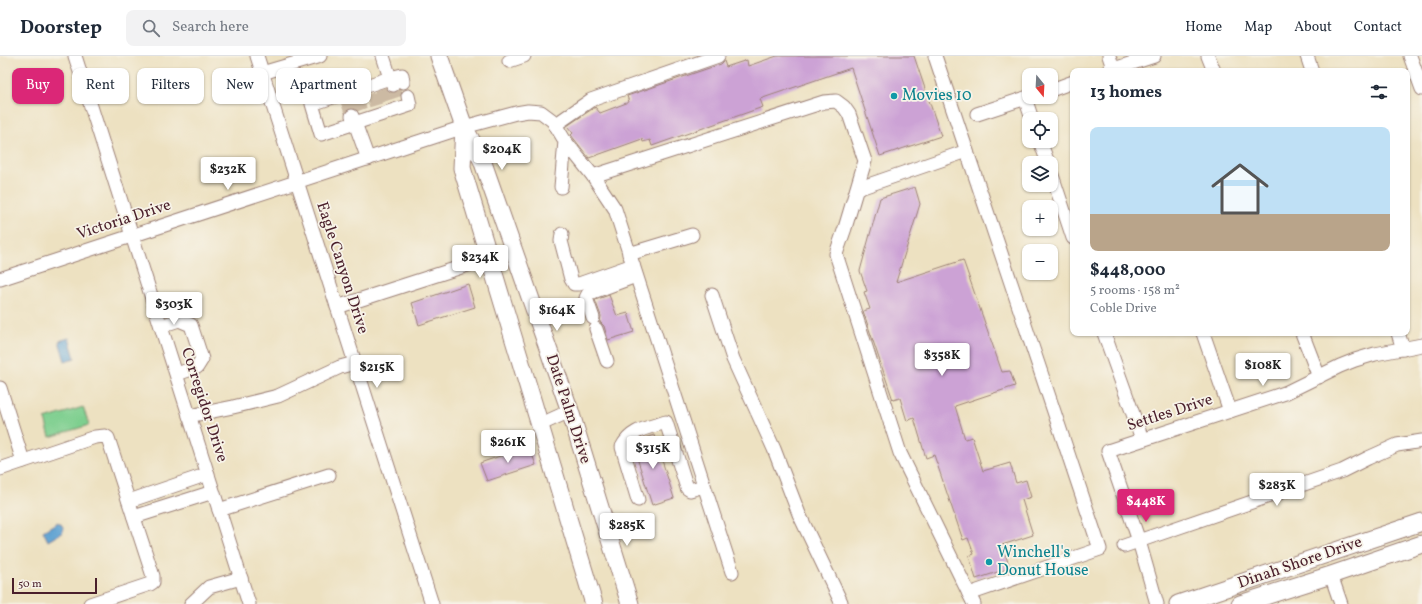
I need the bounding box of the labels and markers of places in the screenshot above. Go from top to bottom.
place label: Movies 10 [902,85,972,107]
marker: Movies 10 [889,91,899,101]
pin: $204K [474,137,530,171]
pin: $232K [200,157,256,191]
pin: $234K [452,245,508,279]
pin: $303K [146,292,202,326]
pin: $164K [529,298,585,332]
pin: $358K [914,343,970,377]
pin: $108K [1235,353,1291,387]
pin: $215K [349,355,405,389]
pin: $261K [480,430,536,464]
pin: $315K [625,436,681,470]
pin: $283K [1249,473,1305,507]
pin: $448K [1118,489,1174,523]
pin: $285K [599,513,655,547]
place label: Winchell's Donut House [997,542,1089,582]
marker: Winchell's Donut House [984,557,994,567]

